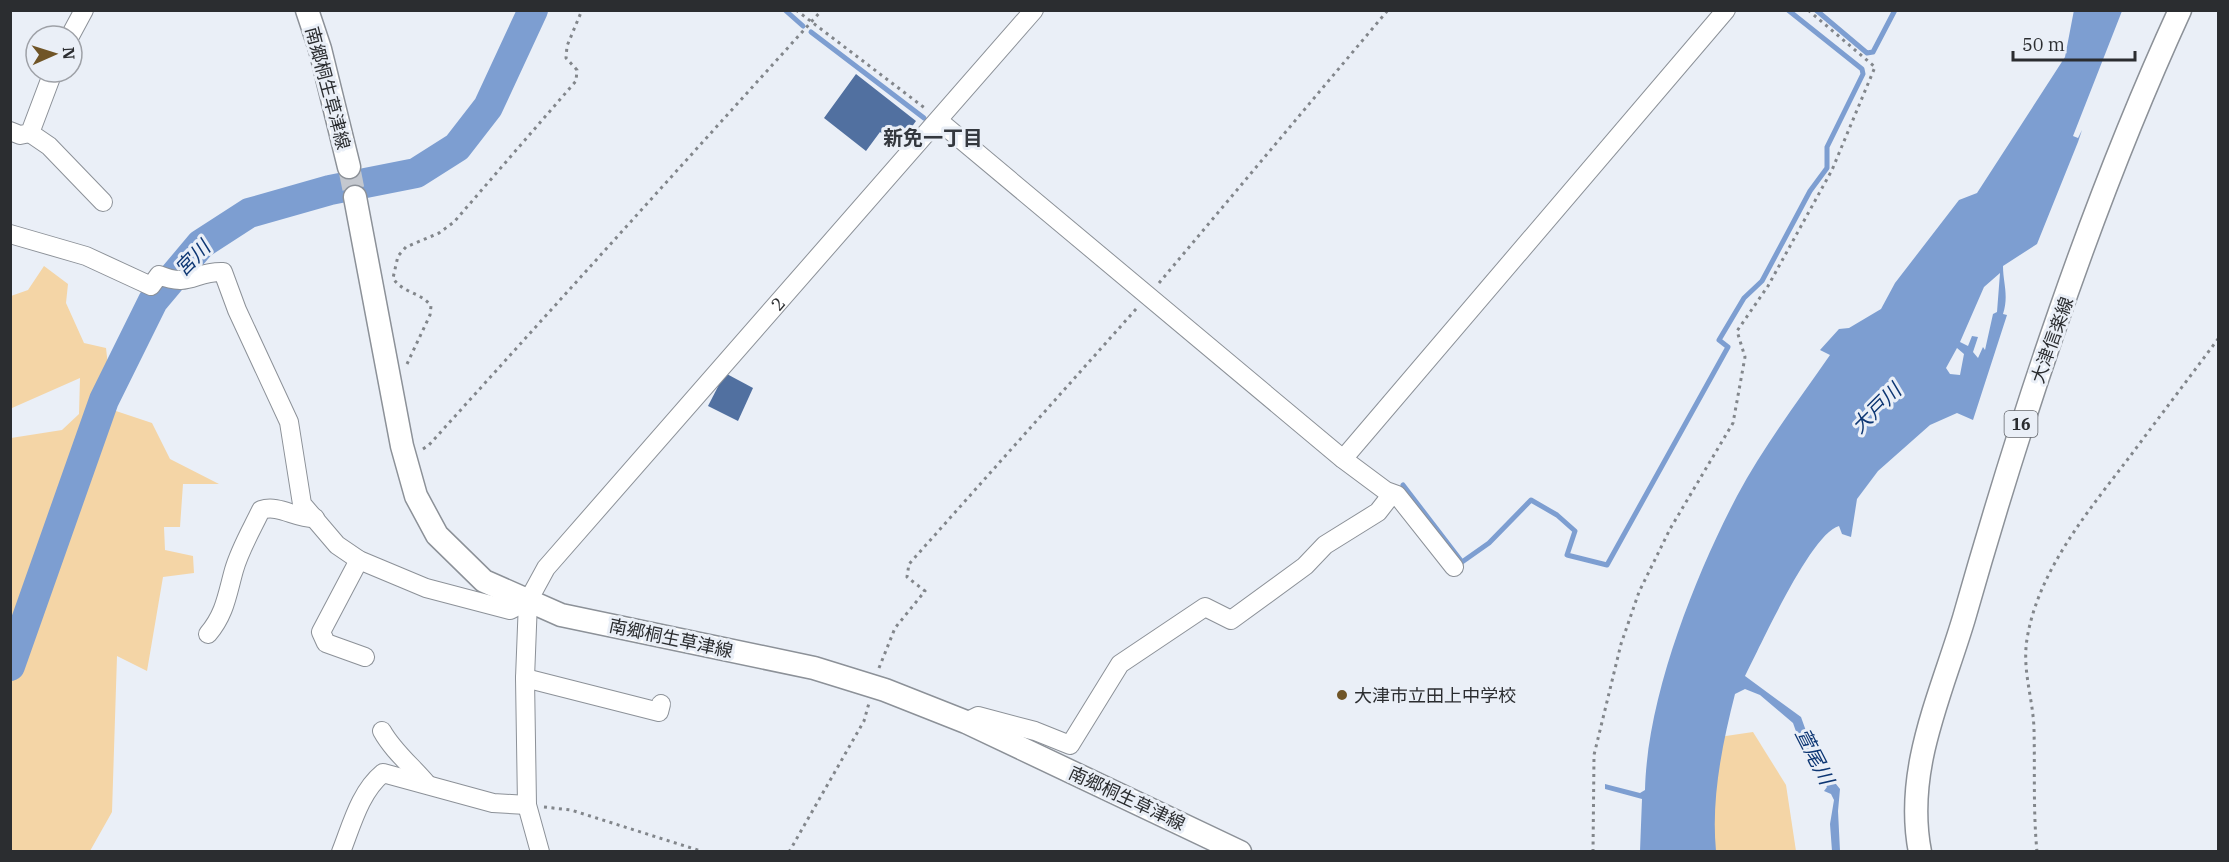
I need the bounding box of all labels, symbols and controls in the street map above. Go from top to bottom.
north arrow [24,24,84,84]
street label: 南郷桐生草津線 [301,24,355,152]
scale bar [2013,24,2134,62]
text: 50 m [2022,33,2065,56]
text: N [59,46,79,60]
district label: 新免一丁目 [883,124,983,151]
water label: 宮川 [168,233,217,282]
street label: 2 [765,292,790,315]
street label: 大津信楽線 [2026,294,2078,386]
water label: 大戸川 [1845,376,1908,439]
road number: 16 [2004,411,2038,437]
street label: 南郷桐生草津線 [607,614,735,662]
place label: 大津市立田上中学校 [1354,684,1516,707]
marker: 大津市立田上中学校 [1335,688,1349,702]
water label: 萱尾川 [1789,723,1842,791]
street label: 南郷桐生草津線 [1065,761,1189,835]

